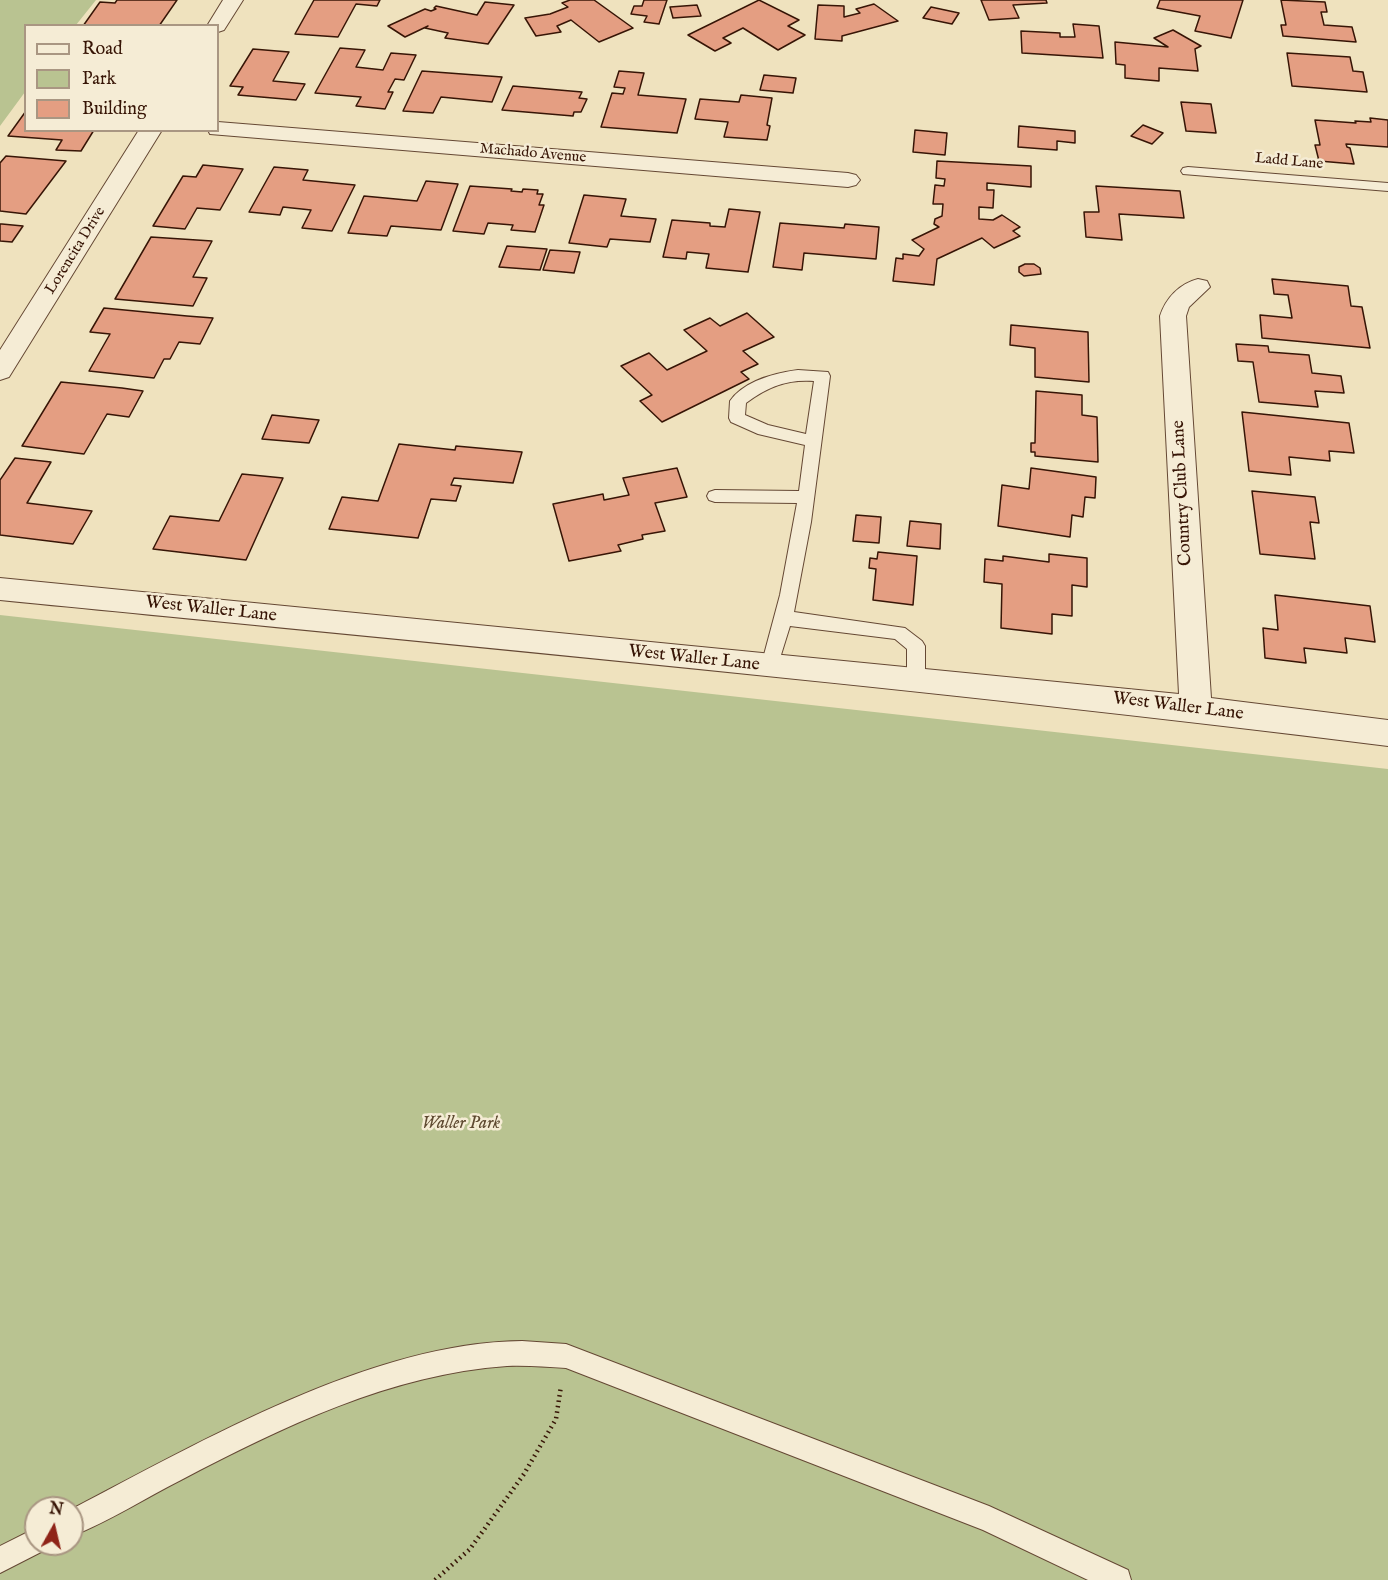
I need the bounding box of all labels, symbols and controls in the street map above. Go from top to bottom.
legend [24,24,219,132]
text: Road [82,38,123,61]
text: Park [82,68,116,91]
text: Building [82,98,147,121]
street label: Machado Avenue [479,140,587,168]
street label: Ladd Lane [1254,150,1324,174]
street label: Lorencita Drive [42,204,110,298]
street label: Country Club Lane [1168,420,1198,566]
street label: West Waller Lane [144,592,278,628]
street label: West Waller Lane [627,641,761,677]
street label: West Waller Lane [1111,688,1245,726]
park label: Waller Park [422,1113,500,1135]
north arrow [24,1496,84,1556]
text: N [48,1499,64,1521]

